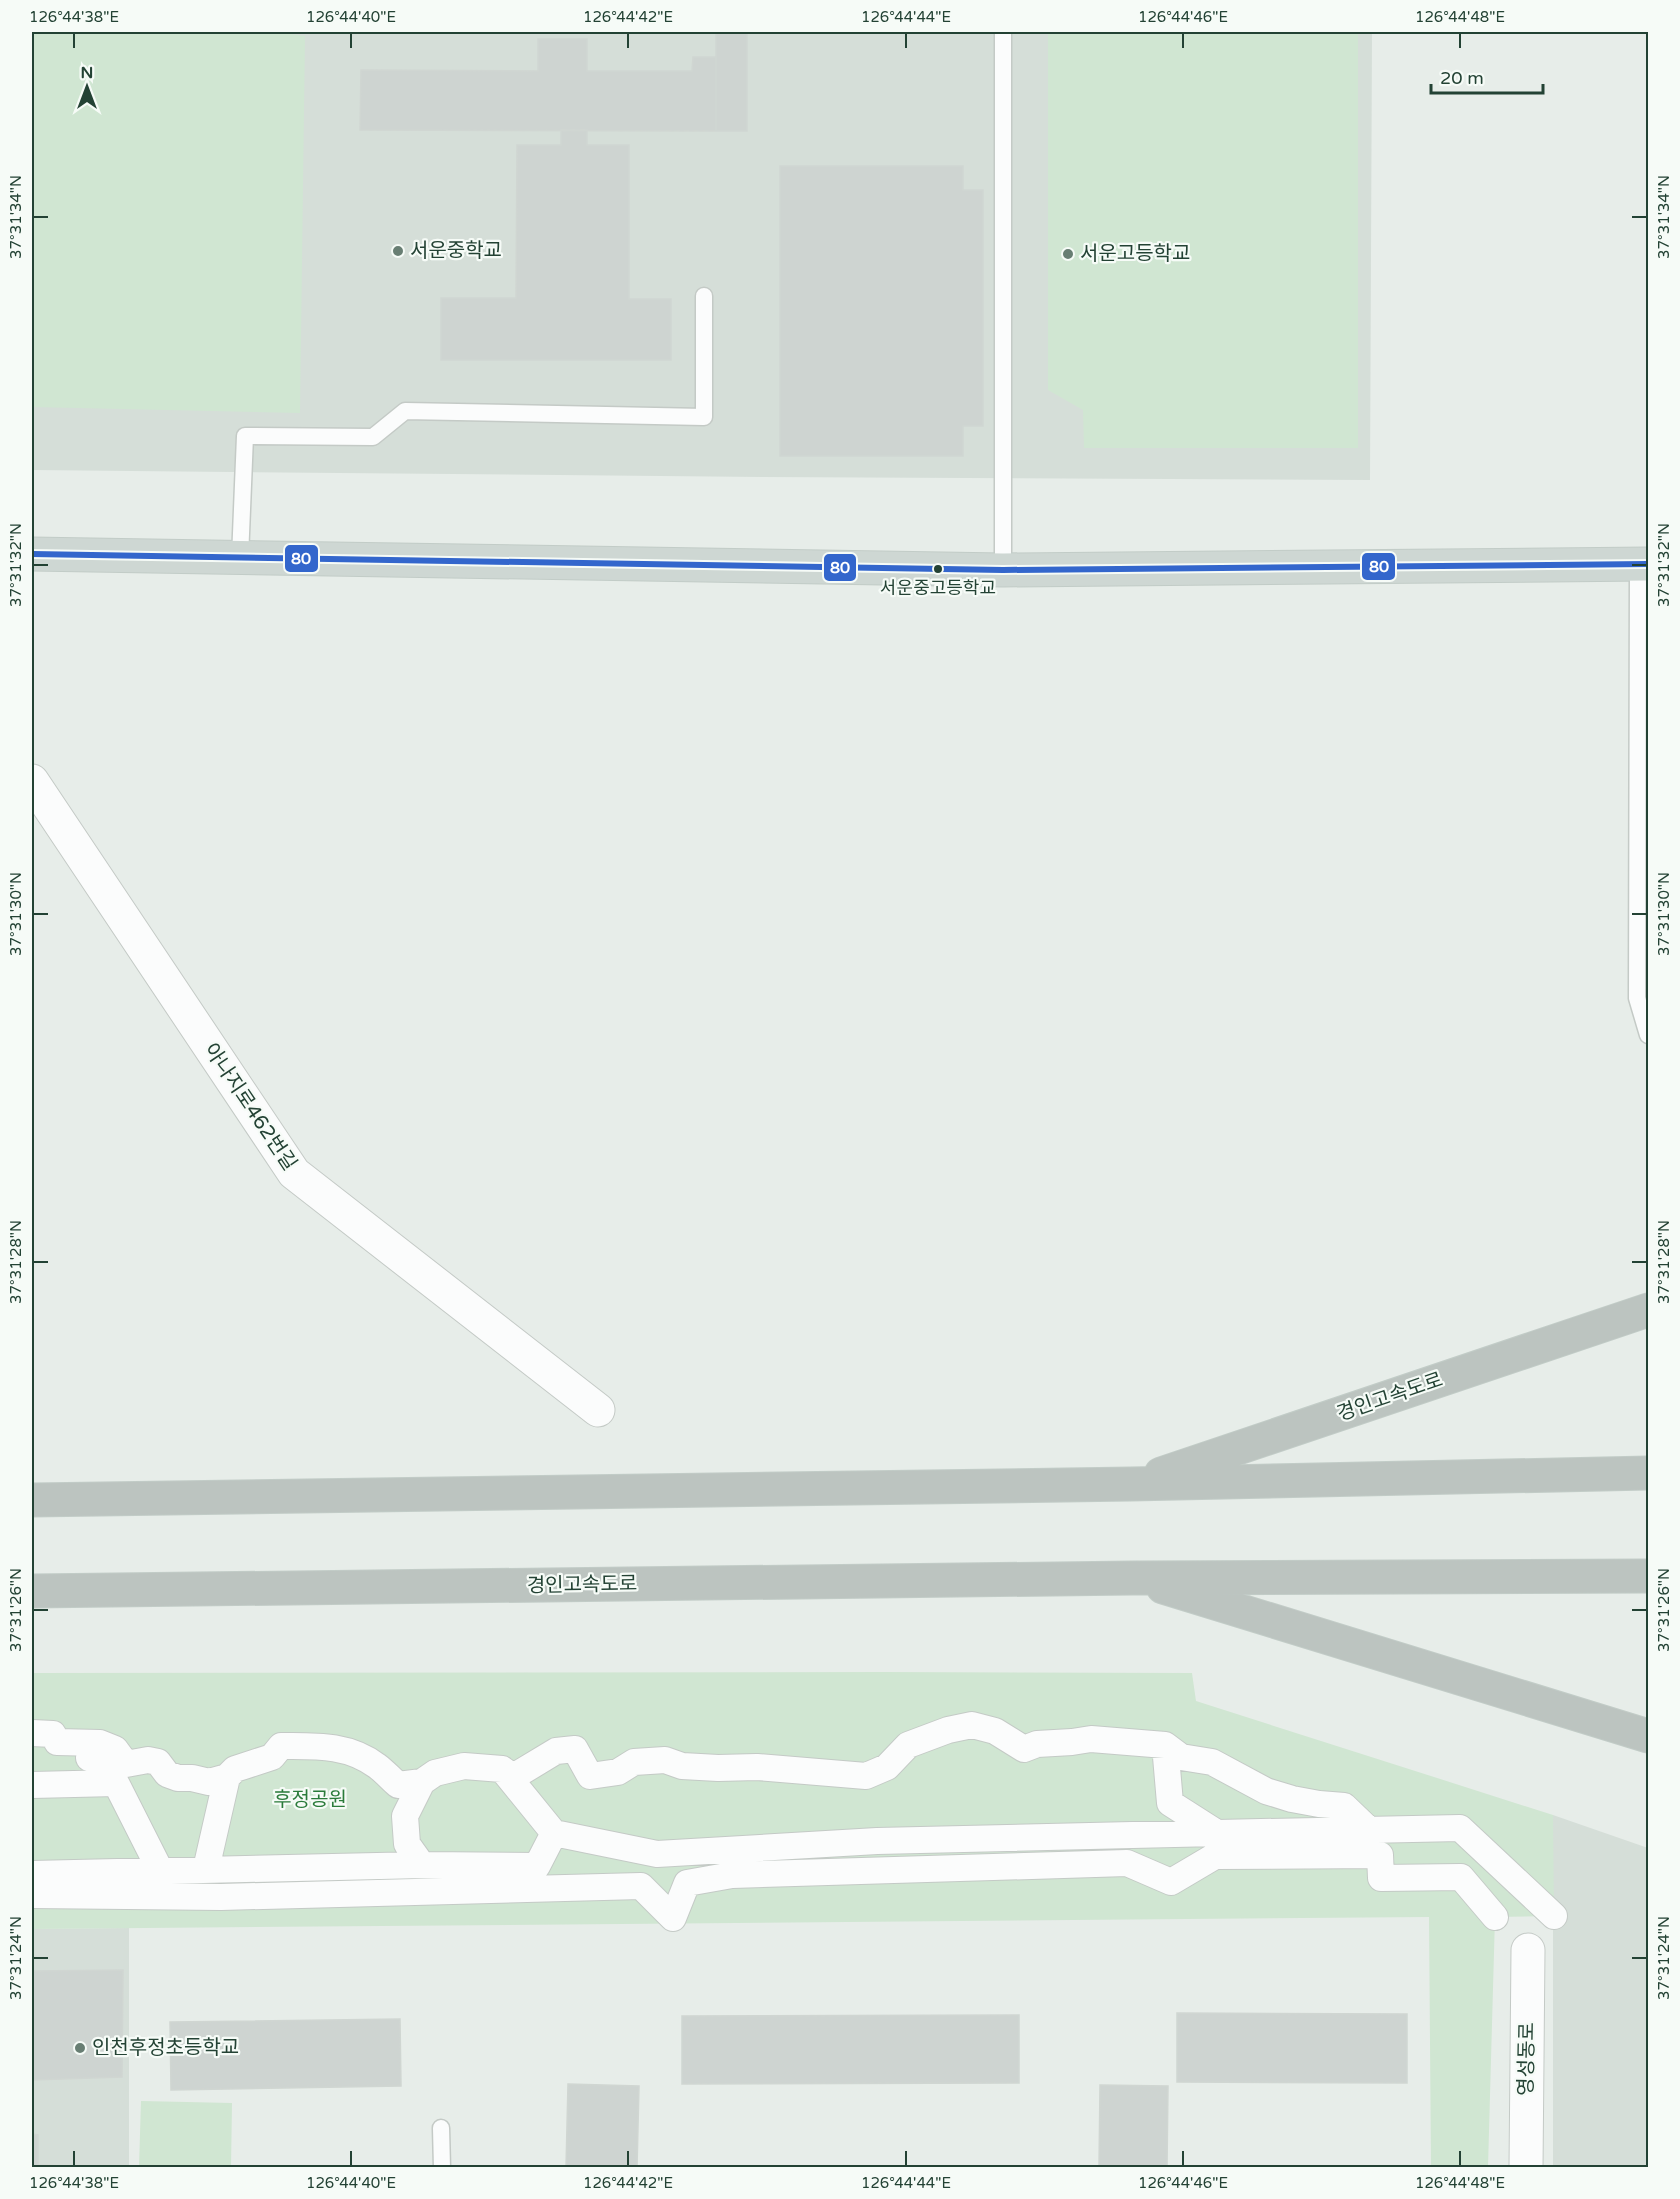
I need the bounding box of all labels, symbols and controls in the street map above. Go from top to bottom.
text: 126°44'38"E [29,8,119,26]
text: 126°44'40"E [306,8,396,26]
text: 126°44'42"E [583,8,673,26]
text: 126°44'44"E [861,8,951,26]
text: 126°44'46"E [1138,8,1228,26]
text: 126°44'48"E [1415,8,1505,26]
north arrow [57,57,117,117]
scale bar [1431,57,1544,95]
text: N [81,63,93,83]
text: 20 m [1440,67,1484,89]
text: 37°31'34"N [7,175,25,259]
text: 37°31'34"N [1655,175,1673,259]
place label: 서운중학교 [410,239,502,263]
place label: 서운고등학교 [1080,242,1190,266]
marker: 서운중학교 [391,244,405,258]
marker: 서운고등학교 [1061,247,1075,261]
text: 37°31'32"N [7,523,25,607]
text: 37°31'32"N [1655,523,1673,607]
line badge: 80 [284,544,319,573]
text: 80 [291,549,311,569]
line badge: 80 [1361,552,1396,581]
line badge: 80 [823,553,857,582]
text: 80 [1369,557,1389,577]
text: 80 [830,558,850,578]
marker: 서운중고등학교 [932,563,944,575]
place label: 서운중고등학교 [880,577,996,599]
text: 37°31'30"N [7,872,25,956]
text: 37°31'30"N [1655,872,1673,956]
street label: 아나지로462번길 [199,1039,301,1175]
text: 37°31'28"N [7,1220,25,1304]
text: 37°31'28"N [1655,1220,1673,1304]
street label: 경인고속도로 [1334,1368,1446,1426]
text: 37°31'26"N [7,1568,25,1652]
text: 37°31'26"N [1655,1568,1673,1652]
street label: 경인고속도로 [527,1572,637,1598]
park label: 후정공원 [273,1788,347,1812]
text: 37°31'24"N [7,1916,25,2000]
text: 37°31'24"N [1655,1916,1673,2000]
street label: 영성동로 [1514,2022,1540,2096]
place label: 인천후정초등학교 [92,2036,239,2060]
marker: 인천후정초등학교 [73,2041,87,2055]
text: 126°44'38"E [29,2174,119,2192]
text: 126°44'40"E [306,2174,396,2192]
text: 126°44'42"E [583,2174,673,2192]
text: 126°44'44"E [861,2174,951,2192]
text: 126°44'46"E [1138,2174,1228,2192]
text: 126°44'48"E [1415,2174,1505,2192]

